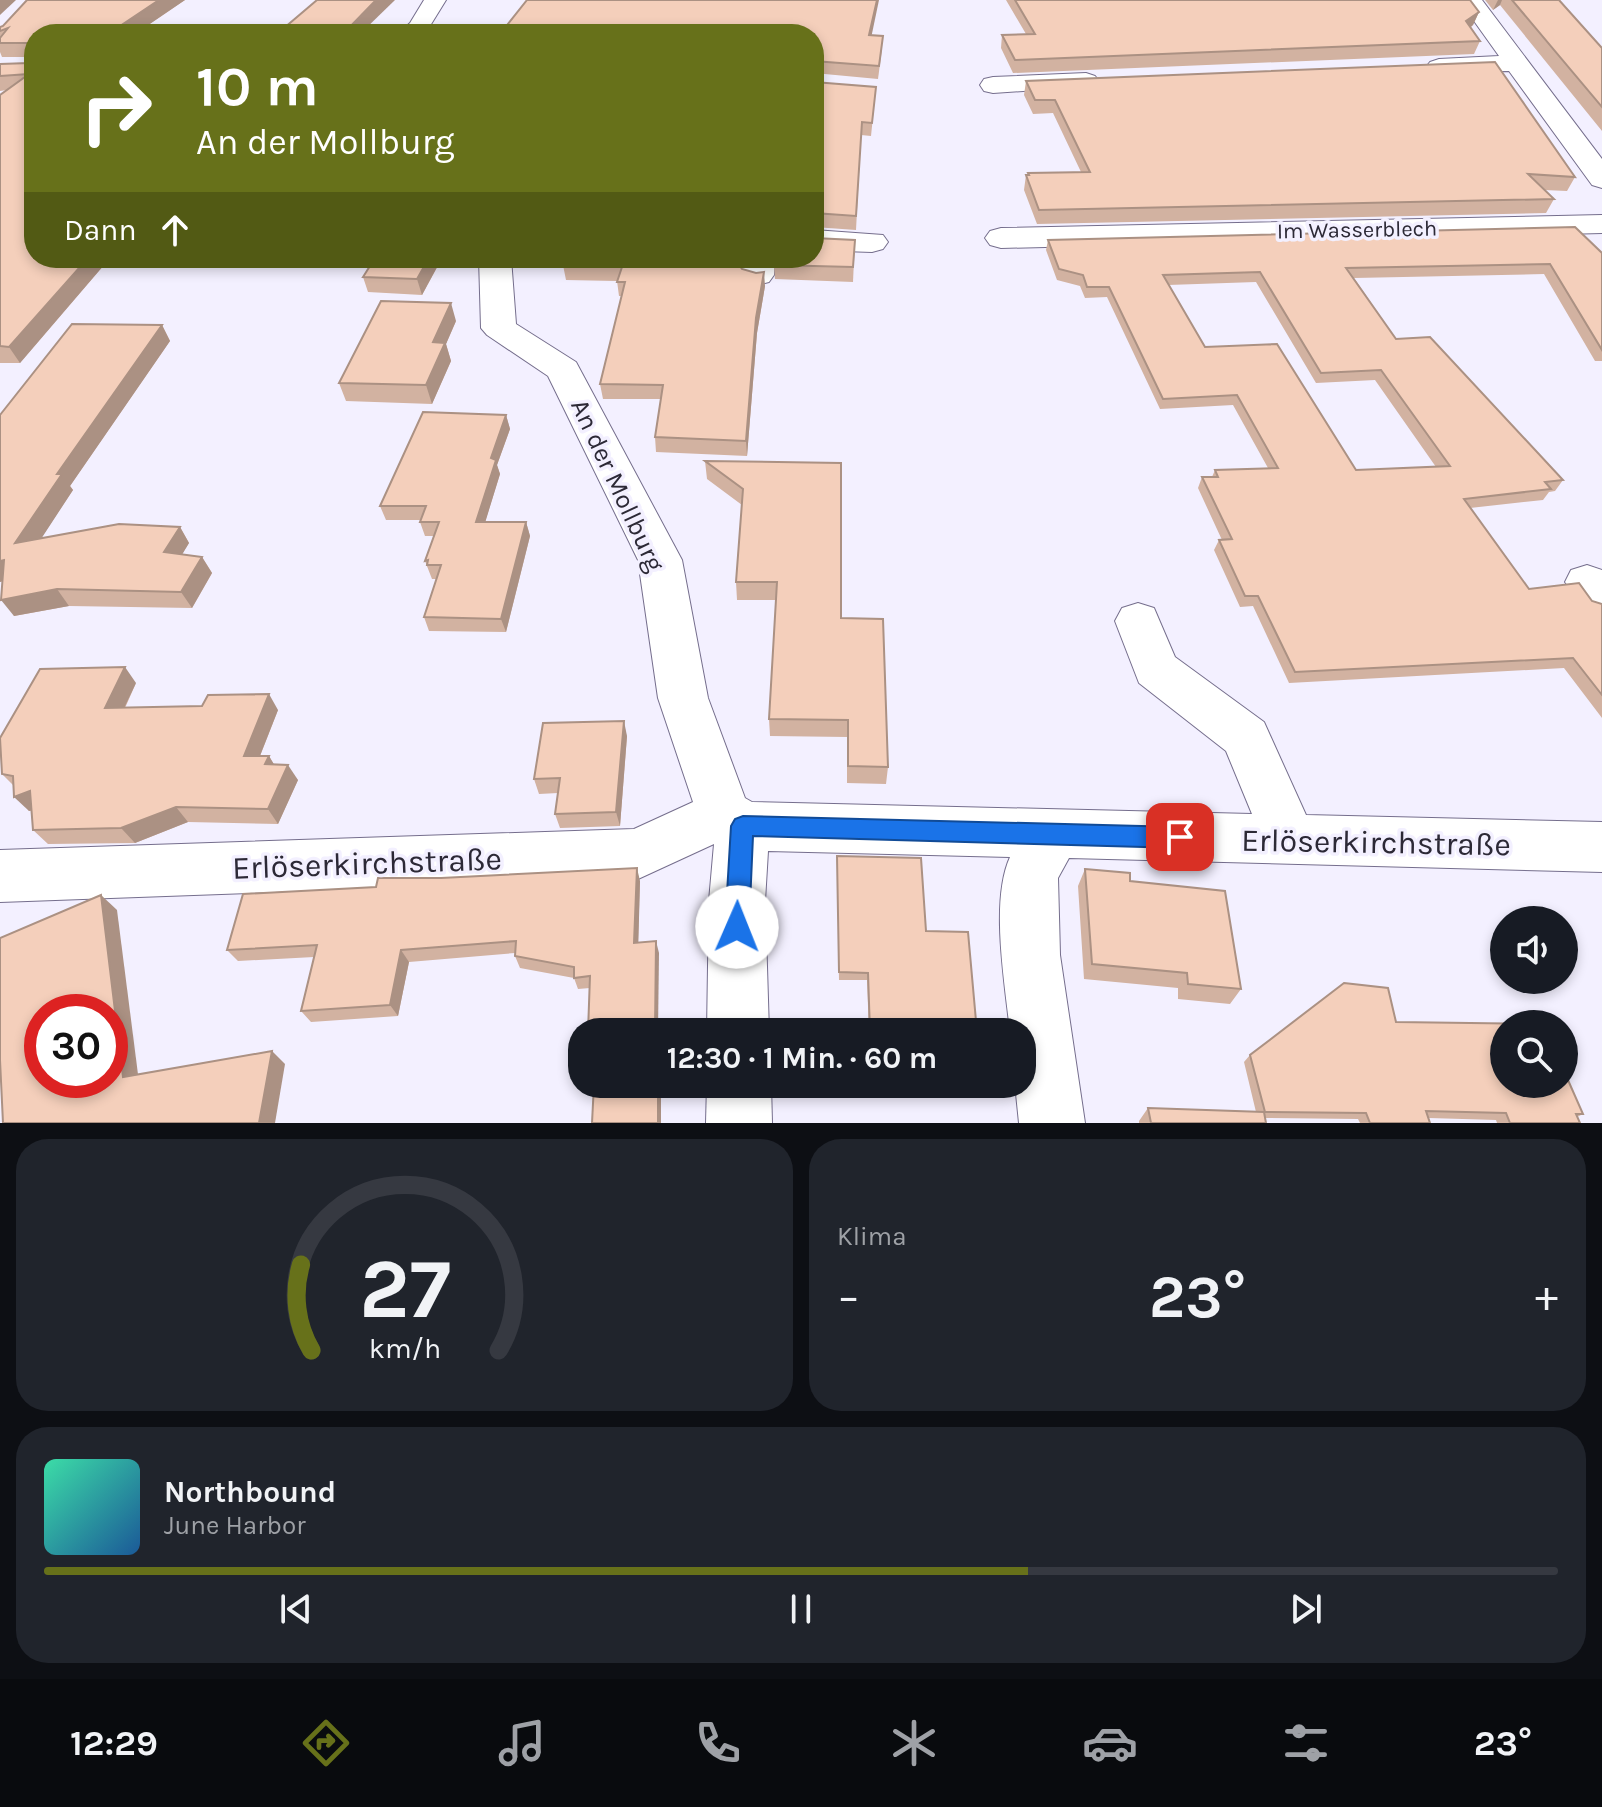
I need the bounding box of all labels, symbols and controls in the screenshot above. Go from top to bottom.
text: 10 m [196,54,319,119]
icon: right [64,56,168,160]
text: An der Mollburg [196,121,455,163]
icon: ahead [153,208,197,252]
text: Dann [64,212,137,248]
street label: Im Wasserblech [1277,216,1438,244]
street label: An der Mollburg [564,394,671,577]
pin [1146,803,1214,871]
icon: arrive [1158,815,1202,859]
street label: Erlöserkirchstraße [1241,822,1511,863]
street label: Erlöserkirchstraße [232,840,503,887]
position arrow [695,885,779,969]
map controls [1490,906,1578,1098]
button: sound [1490,906,1578,994]
speed limit sign: 30 [24,994,128,1098]
button: search [1490,1010,1578,1098]
text: 12:30 · 1 Min. · 60 m [667,1040,937,1076]
text: Klima [837,1221,906,1252]
text: 27 [359,1241,450,1338]
text: 23° [1149,1262,1246,1332]
text: − [837,1271,860,1322]
text: + [1535,1271,1558,1322]
text: km/h [368,1332,441,1365]
text: Northbound [164,1474,336,1510]
text: June Harbor [164,1510,306,1541]
icon: previous [274,1587,318,1631]
icon: pause [779,1587,823,1631]
icon: next [1284,1587,1328,1631]
icon: directions [298,1715,354,1771]
icon: music [494,1715,550,1771]
icon: phone [690,1715,746,1771]
icon: climate [886,1715,942,1771]
icon: car [1082,1715,1138,1771]
icon: filters [1278,1715,1334,1771]
text: 12:29 [70,1722,158,1764]
text: 23° [1474,1722,1532,1764]

